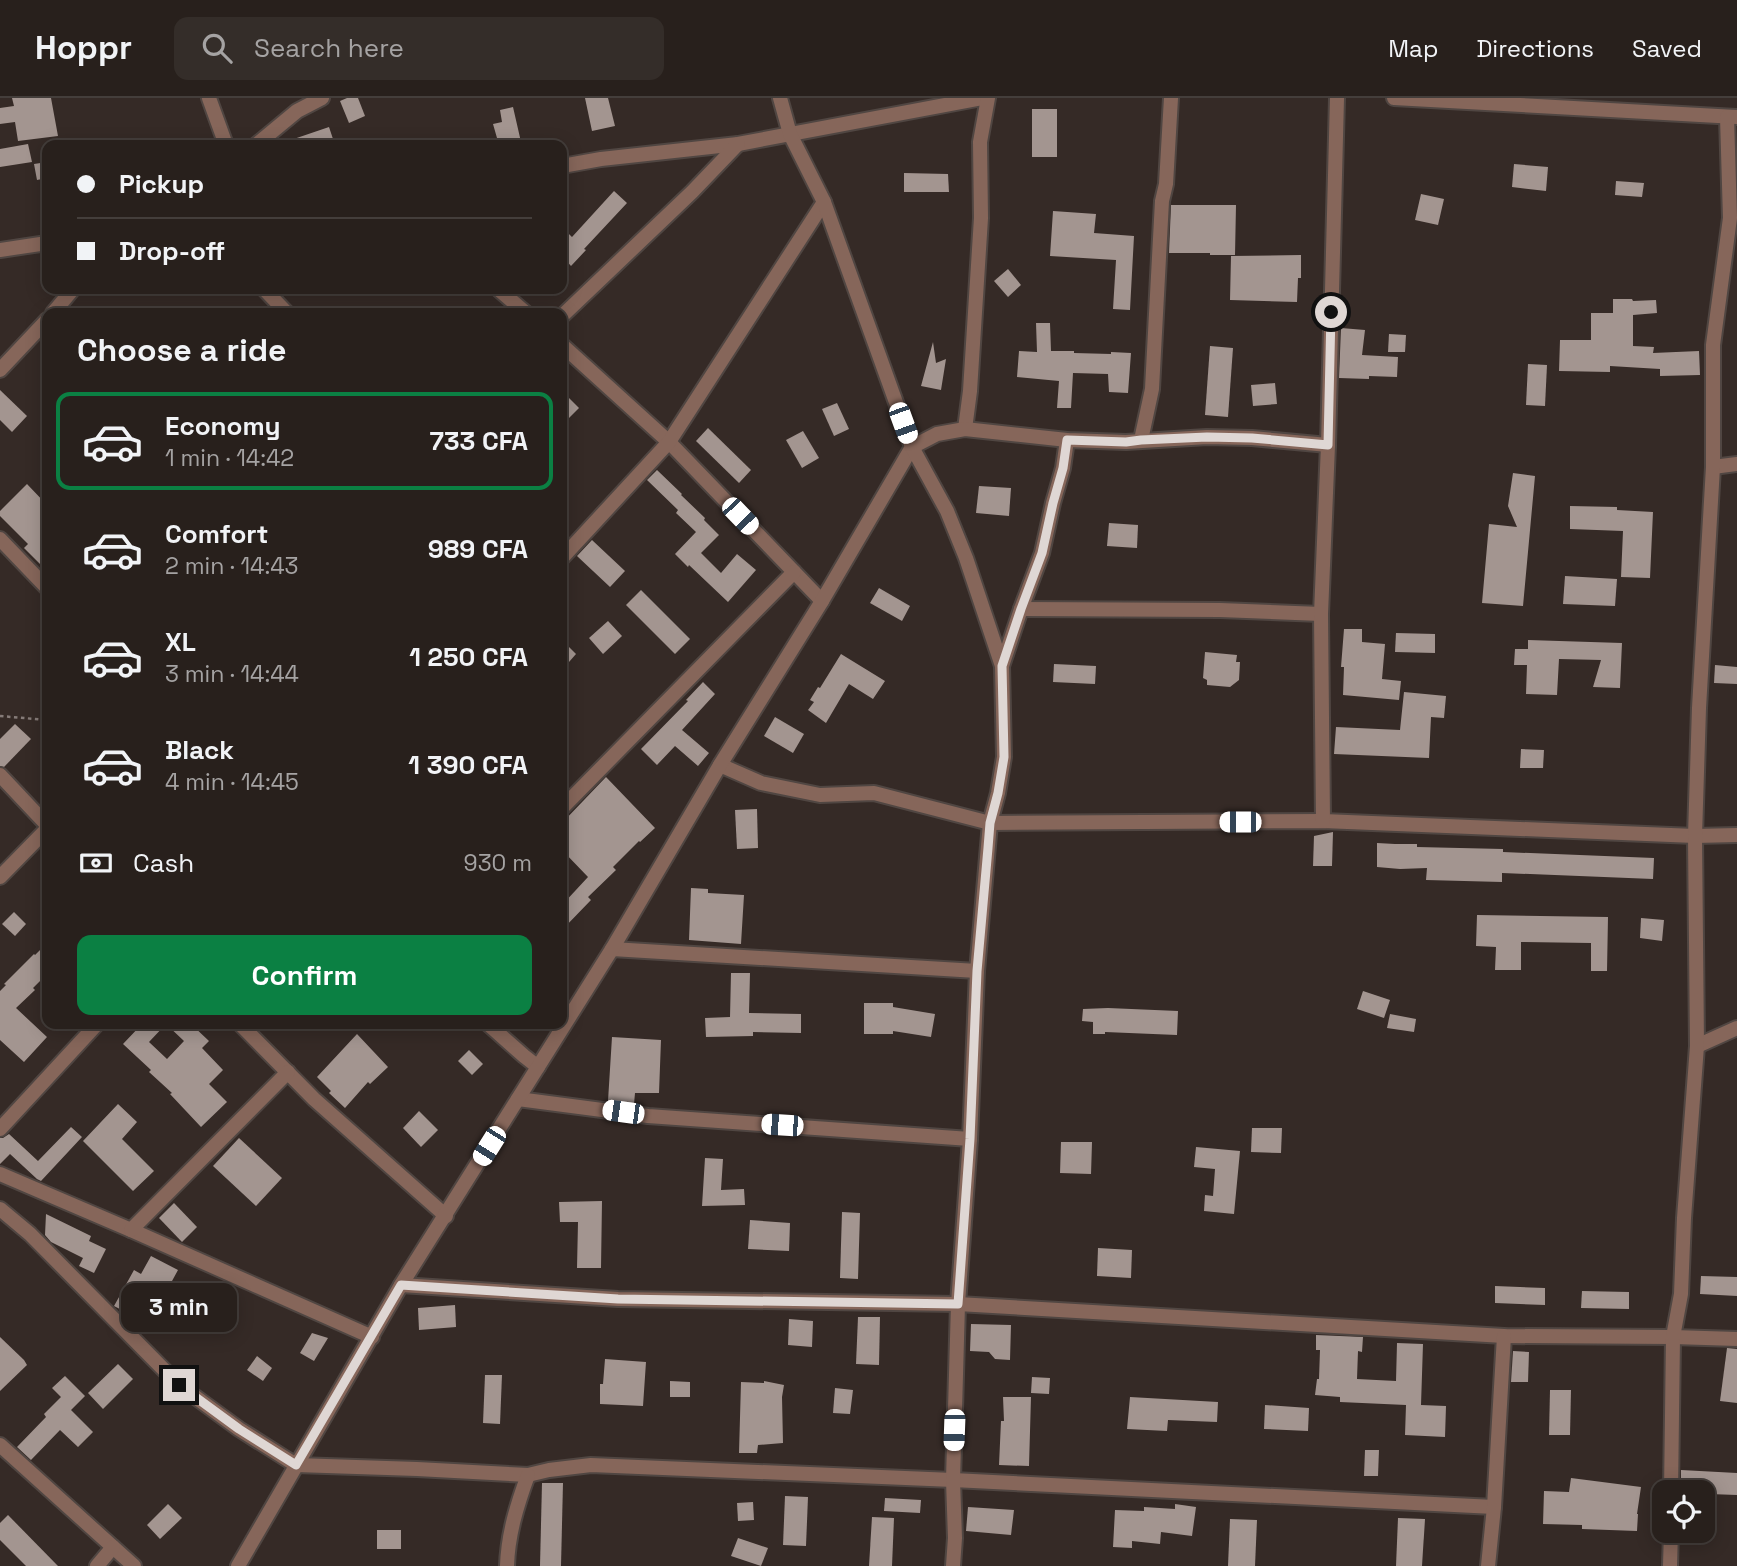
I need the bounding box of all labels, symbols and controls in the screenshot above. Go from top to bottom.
search box [174,17,664,80]
text: Hoppr [35,27,132,69]
icon: search [198,29,236,67]
text: Search here [254,31,404,65]
text: Map [1388,33,1438,64]
text: Directions [1476,33,1594,64]
text: Saved [1632,33,1702,64]
text: Pickup [119,167,204,201]
text: Drop-off [119,234,225,268]
route start [1315,296,1347,328]
text: Choose a ride [77,330,287,370]
car [886,400,921,446]
text: Economy [165,409,281,443]
icon: car [81,410,144,473]
text: 733 CFA [429,424,528,458]
text: 1 min · 14:42 [165,443,294,473]
car [718,494,763,538]
text: Comfort [165,517,268,551]
icon: car [81,518,144,581]
text: 989 CFA [428,532,528,566]
text: 2 min · 14:43 [165,551,299,581]
text: XL [165,625,196,659]
icon: car [81,626,144,689]
text: 1 250 CFA [409,640,528,674]
text: 3 min · 14:44 [165,659,299,689]
text: Black [165,733,234,767]
icon: car [81,734,144,797]
text: 1 390 CFA [408,748,528,782]
text: 4 min · 14:45 [165,767,299,797]
car [1220,812,1262,833]
icon: cash [77,844,115,882]
text: Cash [133,846,194,880]
text: 930 m [464,848,532,878]
button: Confirm [77,935,532,1015]
car [601,1099,646,1125]
car [761,1113,804,1137]
car [469,1123,510,1169]
callout: 3 min [121,1284,237,1332]
text: 3 min [149,1292,209,1322]
route end [163,1369,195,1401]
car [943,1409,966,1451]
map controls [1652,1480,1715,1543]
button: locate [1652,1480,1715,1543]

